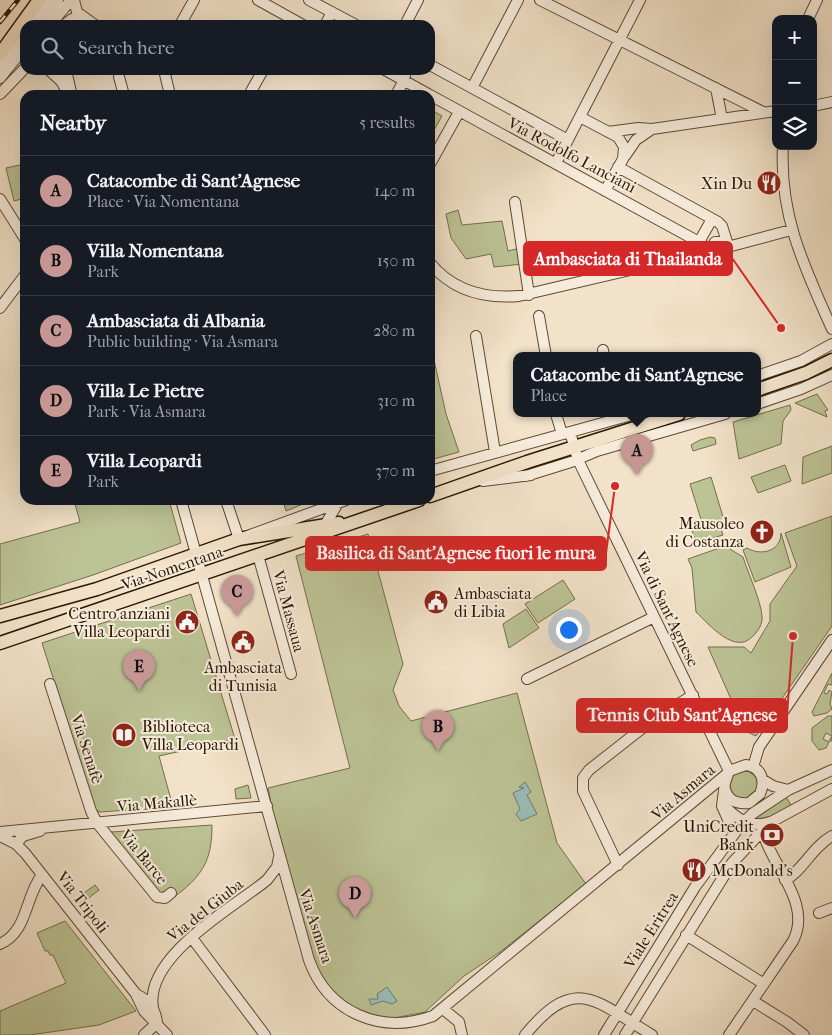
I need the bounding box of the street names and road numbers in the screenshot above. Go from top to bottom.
street label: Via Rodolfo Lanciani [504,113,640,197]
street label: Via Nomentana [118,542,226,595]
street label: Via di Sant'Agnese [630,547,703,670]
street label: Via Massaua [269,567,309,654]
street label: Via Senafè [67,711,107,786]
street label: Via Asmara [647,760,719,825]
street label: Via Makallè [115,790,198,816]
street label: Via Barce [115,825,172,888]
street label: Via Tripoli [52,867,113,937]
street label: Via del Giuba [162,874,247,946]
street label: Via Asmara [295,885,337,966]
street label: Viale Eritrea [619,888,682,973]

